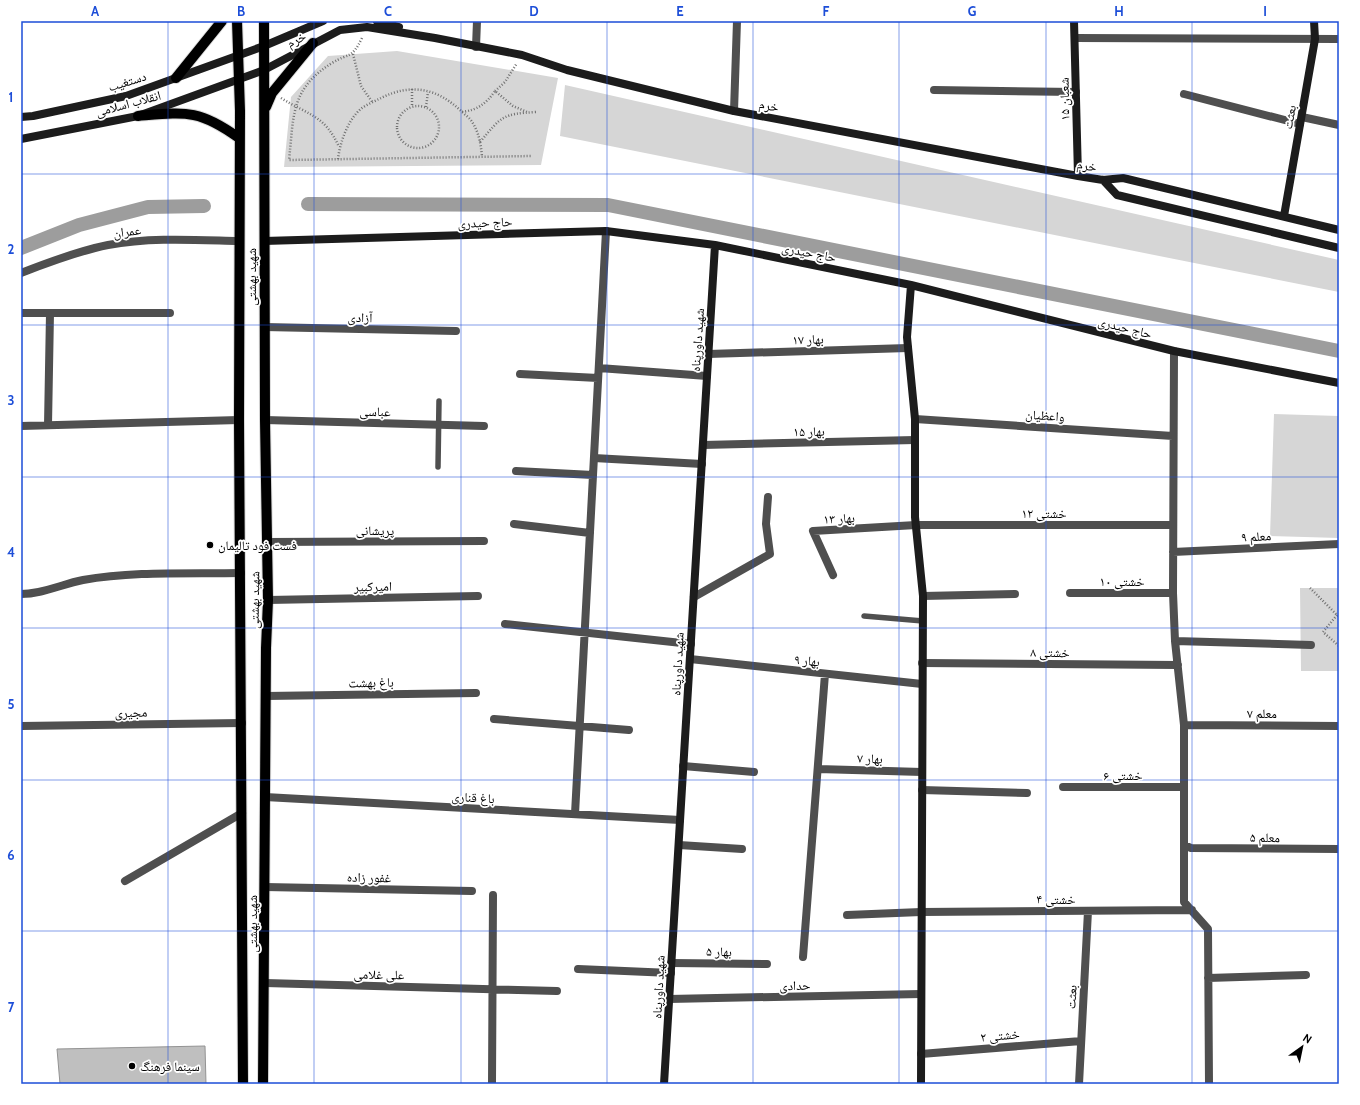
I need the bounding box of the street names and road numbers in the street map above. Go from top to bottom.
street label: خرم [283,27,309,52]
street label: دستغیب [106,68,148,95]
street label: ۱۵ شعبان [1056,77,1073,121]
street label: انقلاب اسلامی [94,87,163,120]
street label: خرم [758,95,780,116]
street label: بعثت [1279,104,1299,130]
street label: خرم [1076,155,1098,176]
street label: حاج حیدری [457,213,513,233]
street label: عمران [112,221,142,242]
street label: حاج حیدری [780,239,837,267]
street label: شهید بهشتی [243,248,260,306]
street label: شهید داورپناه [687,308,708,372]
street label: آزادی [348,309,373,326]
street label: حاج حیدری [1096,313,1154,343]
street label: بهار ۱۷ [792,330,824,349]
street label: عباسی [359,403,391,420]
street label: واعظیان [1025,406,1065,425]
street label: بهار ۱۵ [793,423,825,440]
street label: خشتی ۱۲ [1021,505,1067,522]
street label: بهار ۱۳ [823,509,855,528]
street label: پریشانی [356,522,394,539]
street label: معلم ۹ [1241,527,1272,546]
street label: شهید بهشتی [245,571,264,629]
street label: خشتی ۱۰ [1099,573,1145,590]
street label: امیرکبیر [353,578,392,595]
street label: شهید داورپناه [667,632,688,696]
street label: خشتی ۸ [1030,644,1070,661]
street label: بهار ۹ [793,651,821,670]
street label: باغ بهشت [348,674,394,692]
street label: مجیری [115,704,147,721]
street label: معلم ۷ [1247,705,1277,722]
street label: بهار ۷ [857,750,883,767]
street label: خشتی ۶ [1103,767,1143,784]
street label: باغ قناری [451,788,495,808]
street label: معلم ۵ [1250,829,1280,846]
street label: غفور زاده [347,869,392,886]
street label: خشتی ۴ [1036,891,1076,908]
street label: شهید بهشتی [244,895,261,953]
street label: بهار ۵ [706,943,732,960]
street label: شهید داورپناه [648,955,669,1019]
street label: علی غلامی [353,966,405,983]
street label: حدادی [779,977,811,994]
street label: بعثت [1062,984,1080,1010]
street label: خشتی ۲ [980,1025,1020,1046]

